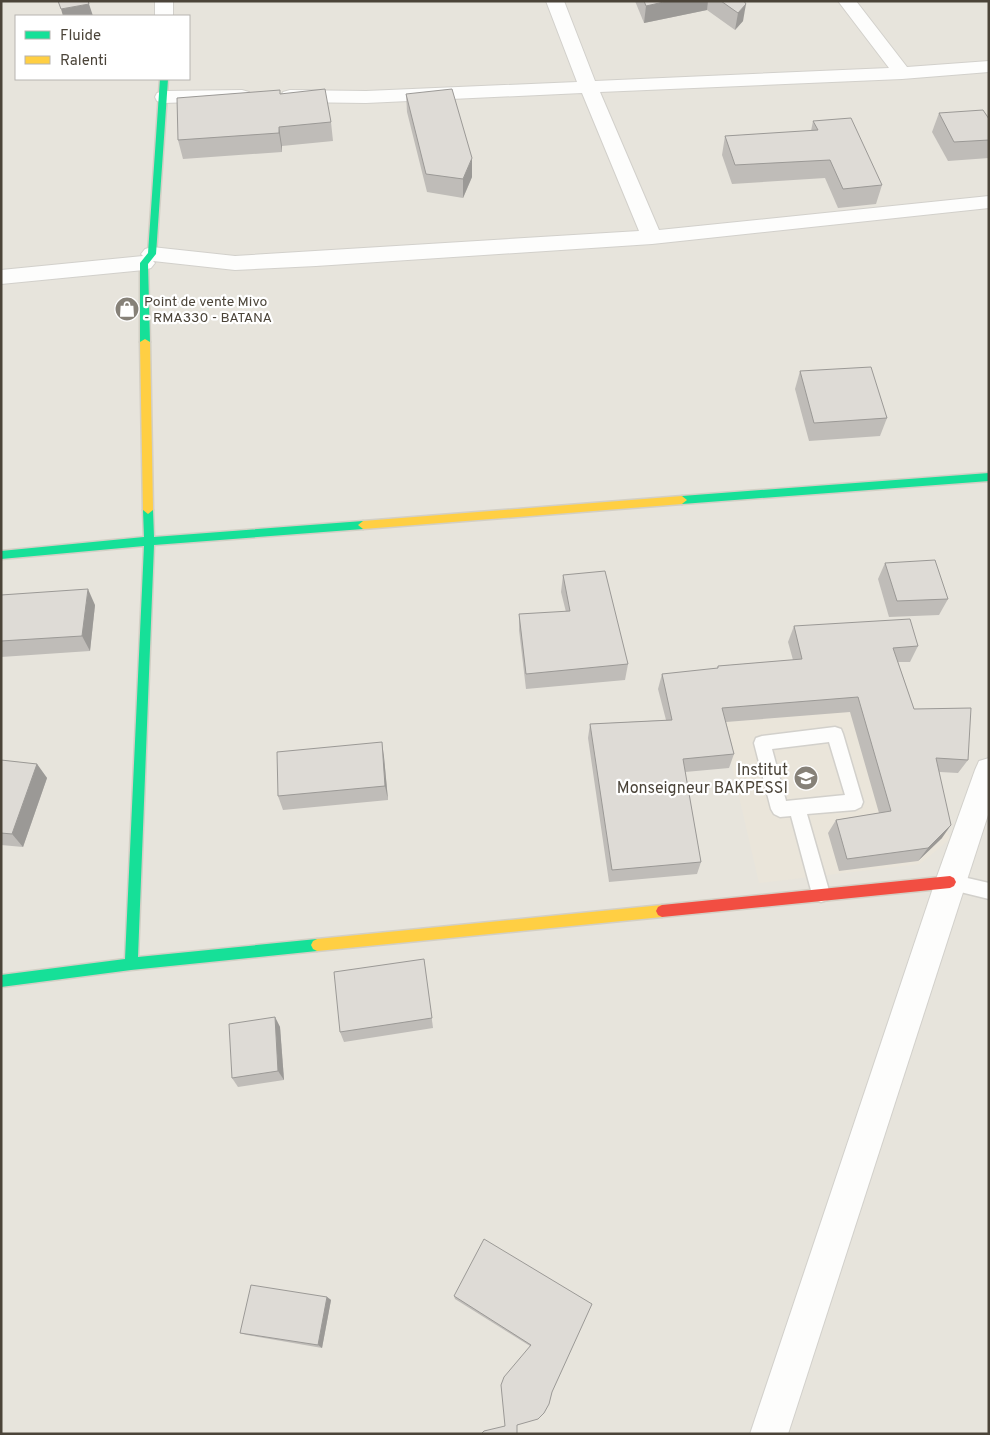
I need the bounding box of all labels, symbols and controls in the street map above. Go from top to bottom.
legend [15,15,190,80]
text: Fluide [60,27,101,46]
text: Ralenti [60,52,107,71]
place label: Point de vente Mivo - RMA330 - BATANA [144,294,272,327]
shop icon: Point de vente Mivo - RMA330 - BATANA [114,296,140,322]
place label: Institut Monseigneur BAKPESSI [617,761,788,799]
school or university icon: Institut Monseigneur BAKPESSI [793,765,819,791]

